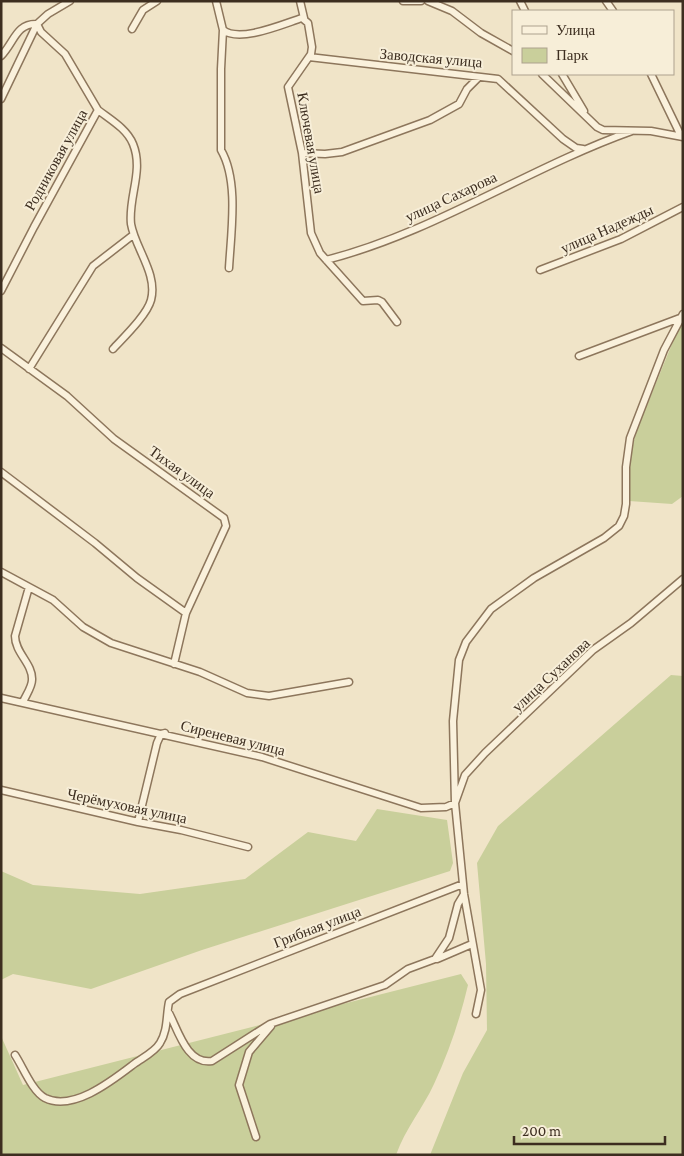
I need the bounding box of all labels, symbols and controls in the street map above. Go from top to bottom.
legend [512,10,674,75]
text: Улица [556,22,595,38]
street label: Заводская улица [379,46,483,70]
text: Парк [556,47,589,63]
street label: Ключевая улица [294,91,328,195]
street label: Родниковая улица [22,106,91,213]
street label: улица Сахарова [403,169,500,225]
street label: улица Надежды [558,201,656,257]
street label: Тихая улица [146,443,218,501]
street label: улица Суханова [509,635,593,715]
street label: Сиреневая улица [179,717,287,759]
street label: Черёмуховая улица [66,785,189,827]
street label: Грибная улица [271,903,363,951]
scale bar [514,1114,665,1146]
text: 200 m [522,1123,561,1139]

